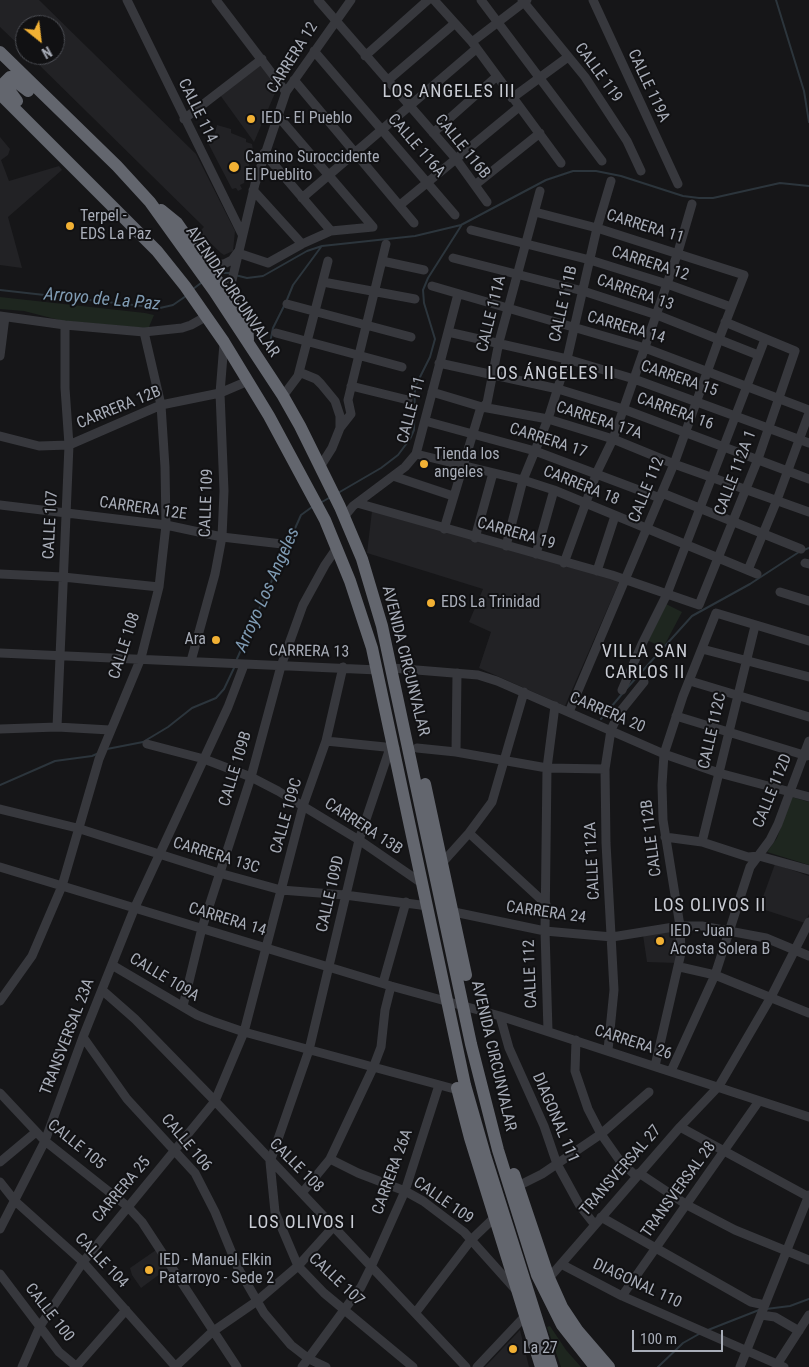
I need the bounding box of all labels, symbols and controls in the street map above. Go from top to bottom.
north arrow [15,15,65,65]
street label: CARRERA 12 [264,19,322,97]
street label: CALLE 119 [570,40,626,106]
text: N [39,43,54,61]
street label: CALLE 119A [623,47,673,125]
street label: CALLE 114 [173,76,221,146]
district label: LOS ANGELES III [381,81,517,103]
place label: IED - El Pueblo [261,109,352,129]
street label: CALLE 116A [383,110,449,182]
street label: CALLE 116B [430,111,494,183]
marker: IED - El Pueblo [245,113,257,125]
place label: Camino Suroccidente El Pueblito [245,148,380,186]
marker: Camino Suroccidente El Pueblito [227,160,241,174]
street label: CARRERA 11 [604,206,686,248]
place label: Terpel - EDS La Paz [80,207,151,245]
marker: Terpel - EDS La Paz [64,220,76,232]
street label: AVENIDA CIRCUNVALAR [181,223,283,361]
street label: CARRERA 12 [609,242,691,286]
street label: CALLE 111B [546,264,582,344]
street label: CARRERA 13 [594,271,676,315]
street label: CALLE 111A [473,274,511,354]
water label: Arroyo de La Paz [43,284,161,316]
street label: CARRERA 14 [585,308,667,348]
street label: CARRERA 15 [638,357,720,401]
district label: LOS ÁNGELES II [486,363,616,385]
street label: CALLE 111 [394,374,430,446]
street label: CARRERA 12B [74,382,164,434]
street label: CARRERA 16 [634,389,716,435]
street label: CARRERA 17A [553,398,645,444]
street label: CARRERA 17 [507,419,589,463]
street label: CALLE 112A 1 [711,428,761,518]
place label: Tienda los angeles [434,445,500,483]
street label: CALLE 112 [625,454,669,526]
marker: Tienda los angeles [418,458,430,470]
street label: CARRERA 18 [540,462,622,510]
street label: CALLE 109 [196,468,218,538]
street label: CALLE 107 [40,490,62,560]
street label: CARRERA 12E [98,493,188,525]
street label: CARRERA 19 [475,514,557,554]
water label: Arroyo Los Angeles [231,525,305,655]
street label: AVENIDA CIRCUNVALAR [377,584,433,738]
place label: EDS La Trinidad [441,593,540,613]
marker: EDS La Trinidad [425,597,437,609]
street label: CALLE 108 [105,610,145,682]
place label: Ara [185,630,206,650]
marker: Ara [210,634,222,646]
district label: VILLA SAN CARLOS II [601,641,689,684]
street label: CARRERA 13 [269,642,349,662]
street label: CARRERA 20 [566,688,648,738]
street label: CALLE 112C [695,691,731,771]
street label: CALLE 109B [215,729,257,809]
street label: CALLE 112D [749,751,797,831]
street label: CALLE 109C [267,776,307,856]
street label: CARRERA 13B [320,795,406,859]
street label: CALLE 112B [638,798,666,878]
street label: CALLE 112A [581,822,605,900]
street label: CARRERA 13C [170,834,262,878]
street label: CALLE 109D [313,854,349,934]
district label: LOS OLIVOS II [652,895,768,917]
street label: CARRERA 24 [505,898,587,928]
street label: CARRERA 14 [186,899,268,941]
place label: IED - Juan Acosta Solera B [670,922,770,960]
marker: IED - Juan Acosta Solera B [654,935,666,947]
street label: CALLE 112 [520,939,542,1009]
street label: CALLE 109A [126,950,202,1006]
street label: TRANSVERSAL 23A [37,976,99,1098]
street label: AVENIDA CIRCUNVALAR [466,979,520,1133]
street label: CARRERA 26 [592,1021,674,1065]
street label: DIAGONAL 111 [527,1070,583,1166]
street label: CALLE 106 [157,1110,215,1176]
street label: CALLE 105 [43,1116,109,1174]
street label: TRANSVERSAL 27 [576,1122,666,1220]
street label: CARRERA 26A [369,1127,417,1217]
street label: CALLE 108 [265,1135,327,1197]
street label: TRANSVERSAL 28 [638,1138,720,1242]
street label: CARRERA 25 [89,1153,155,1227]
street label: CALLE 109 [409,1173,477,1229]
district label: LOS OLIVOS I [247,1212,357,1234]
street label: CALLE 104 [70,1230,132,1292]
street label: CALLE 107 [304,1250,368,1310]
place label: IED - Manuel Elkin Patarroyo - Sede 2 [159,1251,274,1289]
street label: DIAGONAL 110 [590,1255,684,1313]
marker: IED - Manuel Elkin Patarroyo - Sede 2 [143,1264,155,1276]
street label: CALLE 100 [20,1280,78,1346]
scale bar [634,1320,725,1352]
text: 100 m [640,1330,677,1348]
place label: La 27 [523,1339,558,1359]
marker: La 27 [507,1343,519,1355]

